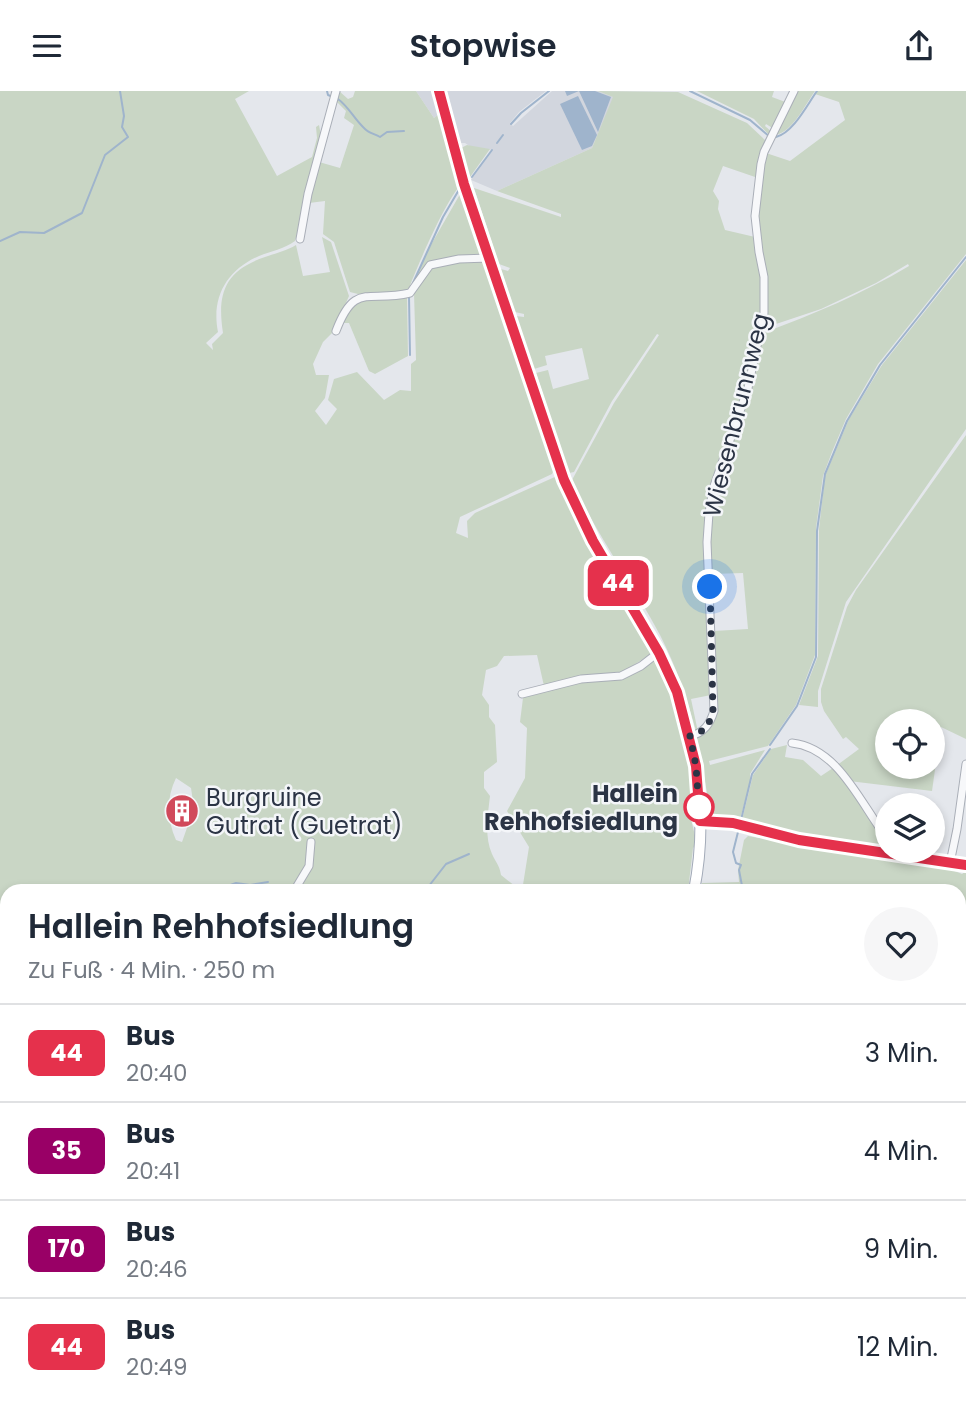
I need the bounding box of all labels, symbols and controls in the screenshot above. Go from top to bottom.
text: Stopwise [409,23,557,68]
icon: menu [28,27,66,65]
icon: share [900,27,938,65]
street label: Wiesenbrunnweg [695,310,777,520]
line badge: 44 [586,560,650,606]
text: 44 [602,566,634,599]
your location [692,569,727,604]
map controls [875,709,945,863]
button: locate [875,709,945,779]
place label: Hallein Rehhofsiedlung [484,777,678,838]
place label: Burgruine Gutrat (Guetrat) [206,781,402,842]
building icon: Burgruine Gutrat (Guetrat) [163,792,201,830]
marker: Hallein Rehhofsiedlung [684,792,714,822]
button: layers [875,793,945,863]
text: Hallein Rehhofsiedlung [28,903,414,950]
button: heart [864,907,938,981]
text: Zu Fuß · 4 Min. · 250 m [28,954,275,986]
text: Bus [126,1018,175,1054]
text: 3 Min. [865,1035,938,1071]
text: 44 [50,1036,83,1069]
text: 20:40 [126,1057,187,1089]
text: Bus [126,1116,175,1152]
text: 4 Min. [864,1133,938,1169]
text: 35 [51,1134,82,1167]
text: 20:41 [126,1155,180,1187]
text: Bus [126,1214,175,1250]
text: 9 Min. [864,1231,938,1267]
text: 170 [48,1232,85,1265]
text: 20:46 [126,1253,188,1285]
text: Bus [126,1312,175,1348]
text: 12 Min. [857,1329,938,1365]
text: 44 [50,1330,83,1363]
text: 20:49 [126,1351,188,1383]

